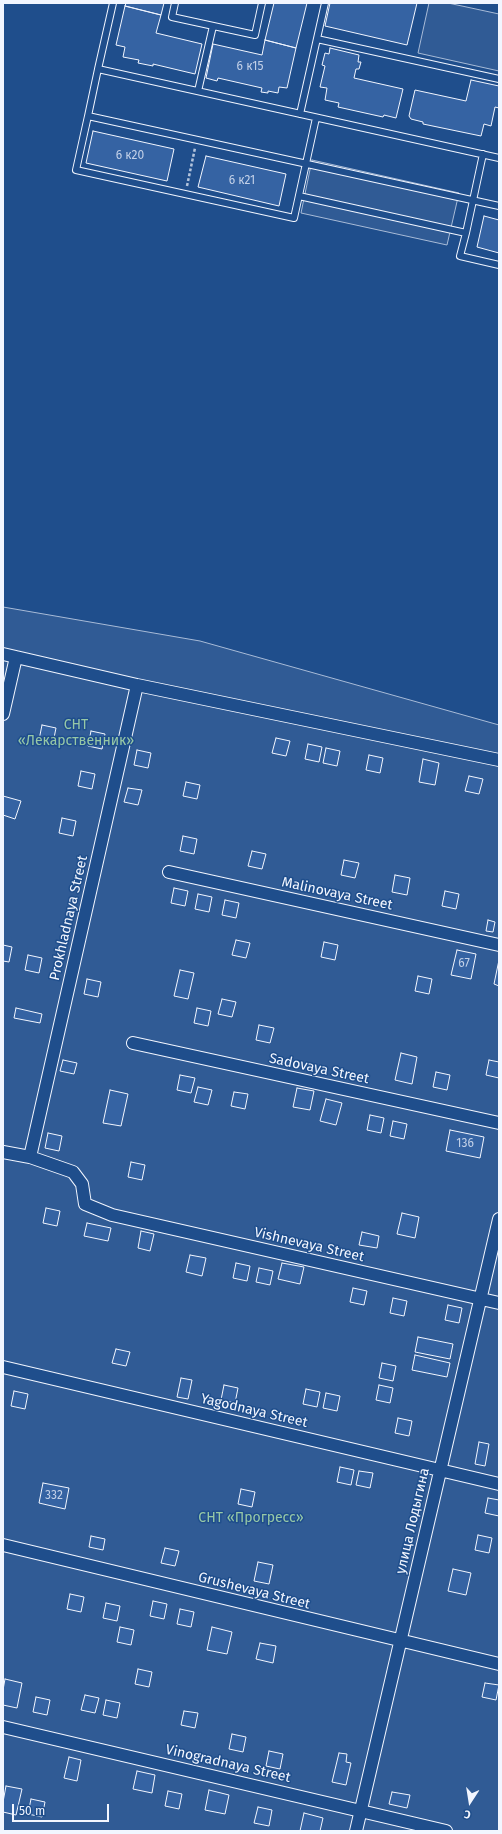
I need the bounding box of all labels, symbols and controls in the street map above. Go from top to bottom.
house number: 6 к15 [237,60,263,74]
house number: 6 к20 [116,149,144,163]
house number: 6 к21 [229,174,255,188]
park label: СНТ «Лекарственник» [18,717,134,750]
street label: Prokhladnaya Street [46,854,92,982]
street label: Malinovaya Street [280,874,394,914]
house number: 67 [458,957,470,971]
street label: Sadovaya Street [267,1050,371,1088]
house number: 136 [456,1137,474,1151]
street label: Vishnevaya Street [252,1224,366,1266]
street label: Yagodnaya Street [199,1391,309,1431]
street label: улица Лодыгина [393,1466,433,1576]
house number: 332 [45,1489,63,1503]
park label: СНТ «Прогресс» [198,1510,304,1526]
street label: Grushevaya Street [196,1569,312,1613]
street label: Vinogradnaya Street [164,1741,292,1787]
north arrow [450,1782,490,1822]
scale bar [14,1796,111,1822]
text: 50 m [19,1804,45,1818]
text: С [463,1807,472,1821]

